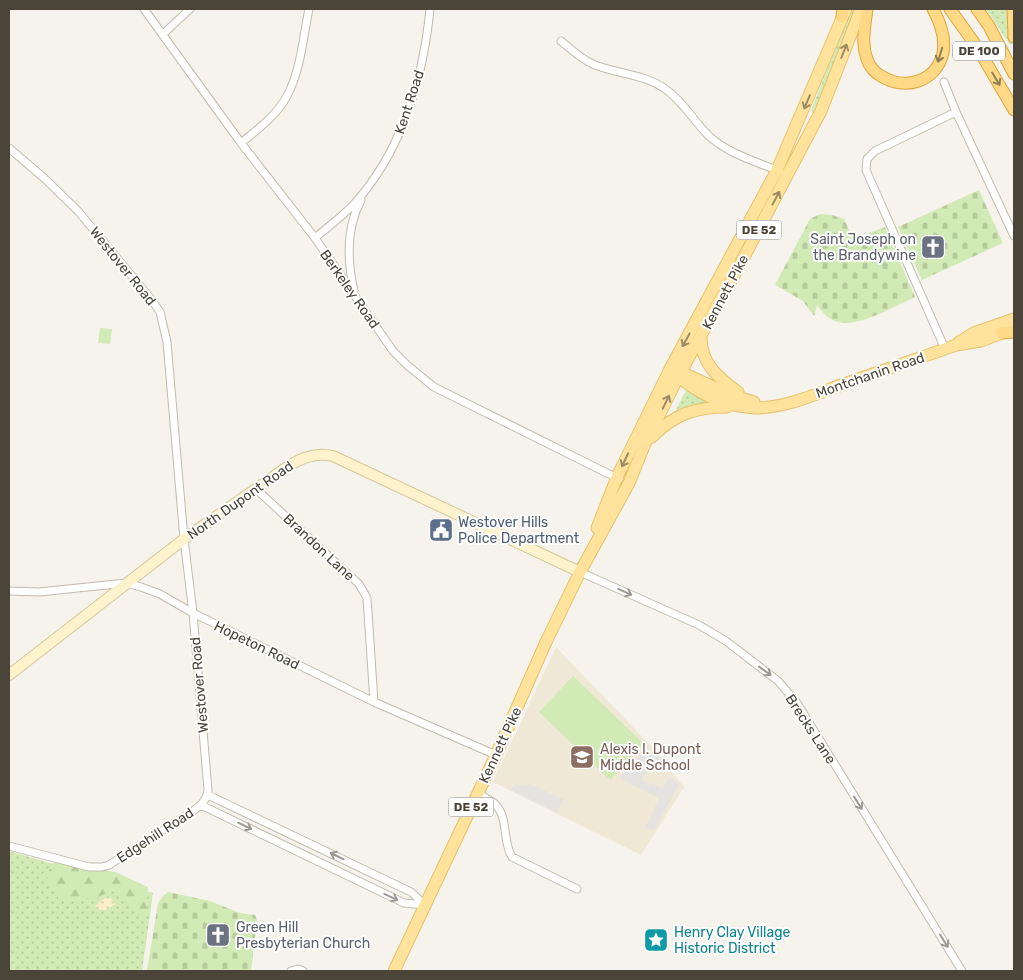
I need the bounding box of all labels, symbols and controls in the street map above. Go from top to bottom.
road number: DE 100 [953,41,1005,60]
one-way arrow [841,43,850,58]
one-way arrow [935,47,945,63]
street label: Kent Road [391,68,428,136]
one-way arrow [991,71,1001,85]
one-way arrow [802,94,811,109]
one-way arrow [771,190,781,205]
road number: DE 52 [736,220,782,240]
street label: Westover Road [86,224,159,309]
place label: Saint Joseph on the Brandywine [810,231,916,264]
church icon: Saint Joseph on the Brandywine [920,234,946,260]
street label: Berkeley Road [316,247,383,332]
street label: Kennett Pike [699,252,752,332]
one-way arrow [680,333,690,347]
street label: Montchanin Road [814,349,927,402]
one-way arrow [661,395,671,410]
one-way arrow [620,452,629,467]
street label: North Dupont Road [184,457,297,543]
street label: Brandon Lane [280,510,358,585]
place label: Westover Hills Police Department [458,514,580,547]
public building icon: Westover Hills Police Department [428,517,454,543]
one-way arrow [617,587,632,597]
street label: Hopeton Road [211,617,302,673]
street label: Westover Road [187,636,212,734]
one-way arrow [758,666,771,677]
street label: Brecks Lane [782,691,839,767]
street label: Kennett Pike [475,704,526,786]
place label: Alexis I. Dupont Middle School [600,741,701,774]
school or university icon: Alexis I. Dupont Middle School [569,744,595,770]
one-way arrow [854,796,864,810]
road number: DE 52 [448,798,494,816]
street label: Edgehill Road [114,804,197,867]
one-way arrow [237,822,252,831]
one-way arrow [329,851,344,861]
one-way arrow [384,892,399,902]
place label: Green Hill Presbyterian Church [236,919,370,952]
church icon: Green Hill Presbyterian Church [205,922,231,948]
place label: Henry Clay Village Historic District [674,924,791,957]
place icon: Henry Clay Village Historic District [643,927,669,953]
one-way arrow [939,934,949,948]

